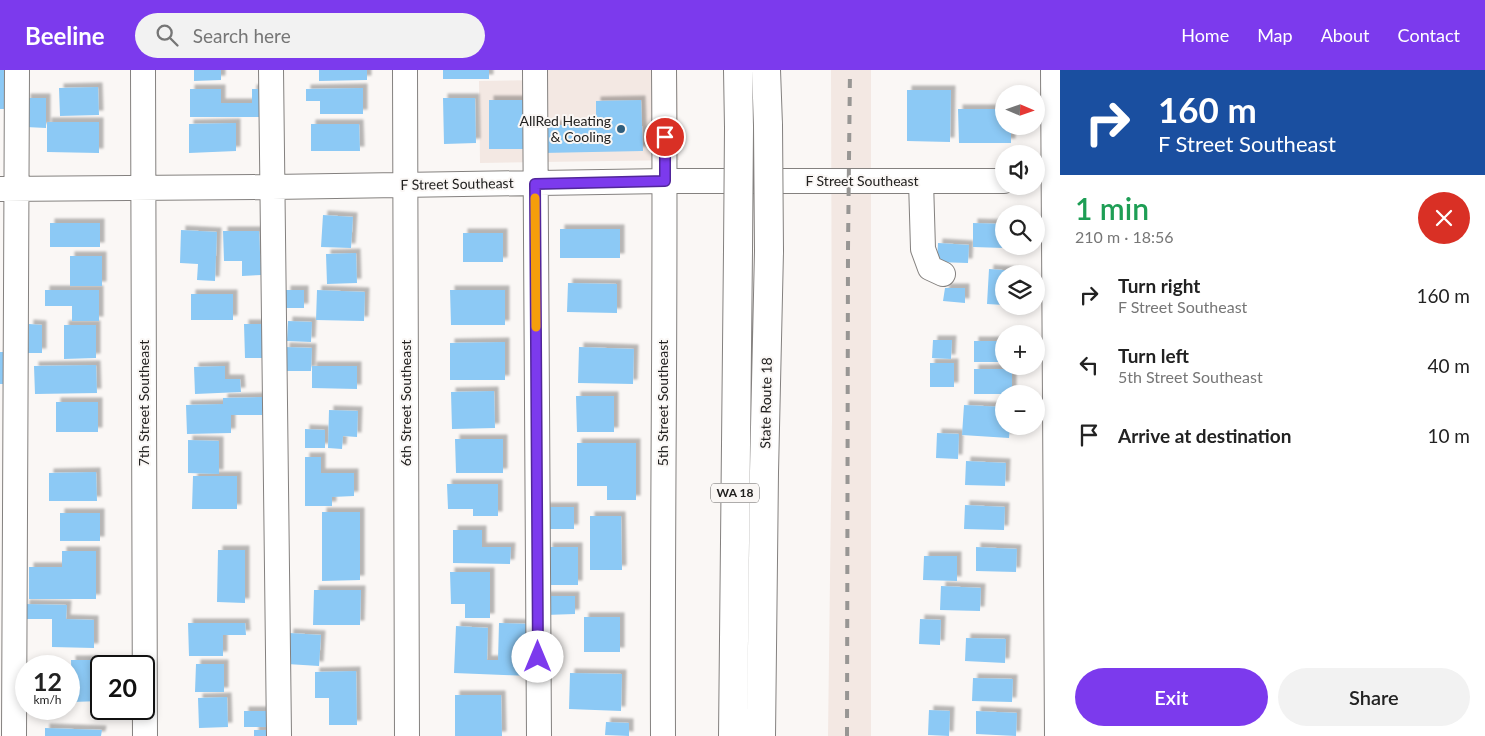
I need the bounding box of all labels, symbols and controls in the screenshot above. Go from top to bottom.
search box [135,13,485,58]
text: Beeline [25,21,105,50]
icon: search [153,21,181,49]
text: Search here [193,24,291,47]
text: Home [1181,24,1229,46]
text: Map [1257,24,1293,46]
text: About [1321,24,1370,46]
text: Contact [1398,24,1460,46]
north arrow [995,85,1045,135]
map controls [995,85,1045,435]
text: 160 m [1158,88,1257,130]
icon: right [1075,90,1140,155]
place label: AllRed Heating & Cooling [519,112,611,145]
pin [644,116,686,158]
marker: AllRed Heating & Cooling [615,123,627,135]
icon: arrive [651,123,679,151]
text: F Street Southeast [1158,130,1336,157]
button: sound [995,145,1045,195]
street label: F Street Southeast [805,172,919,189]
street label: F Street Southeast [400,174,514,193]
text: 1 min [1075,190,1149,226]
button: close [1418,192,1470,244]
button: search [995,205,1045,255]
text: 210 m · 18:56 [1075,227,1174,246]
button: layers [995,265,1045,315]
text: Turn right [1118,274,1200,297]
icon: right [1075,281,1103,309]
text: 160 m [1416,284,1470,307]
text: F Street Southeast [1118,297,1247,316]
button: + [995,325,1045,375]
street label: 7th Street Southeast [135,340,152,466]
street label: 6th Street Southeast [397,340,414,466]
street label: 5th Street Southeast [654,340,671,466]
text: Turn left [1118,344,1189,367]
icon: left [1075,351,1103,379]
text: 40 m [1427,354,1470,377]
street label: State Route 18 [756,357,775,449]
text: 5th Street Southeast [1118,367,1263,386]
button: − [995,385,1045,435]
icon: arrive [1075,421,1103,449]
text: Arrive at destination [1118,424,1291,447]
text: 10 m [1427,424,1470,447]
road number: WA 18 [711,483,759,502]
position arrow [511,630,563,682]
speed limit sign: 20 [90,655,155,720]
text: 12 [33,666,62,696]
button: Exit [1075,668,1268,726]
button: Share [1278,668,1470,726]
text: km/h [33,692,62,707]

